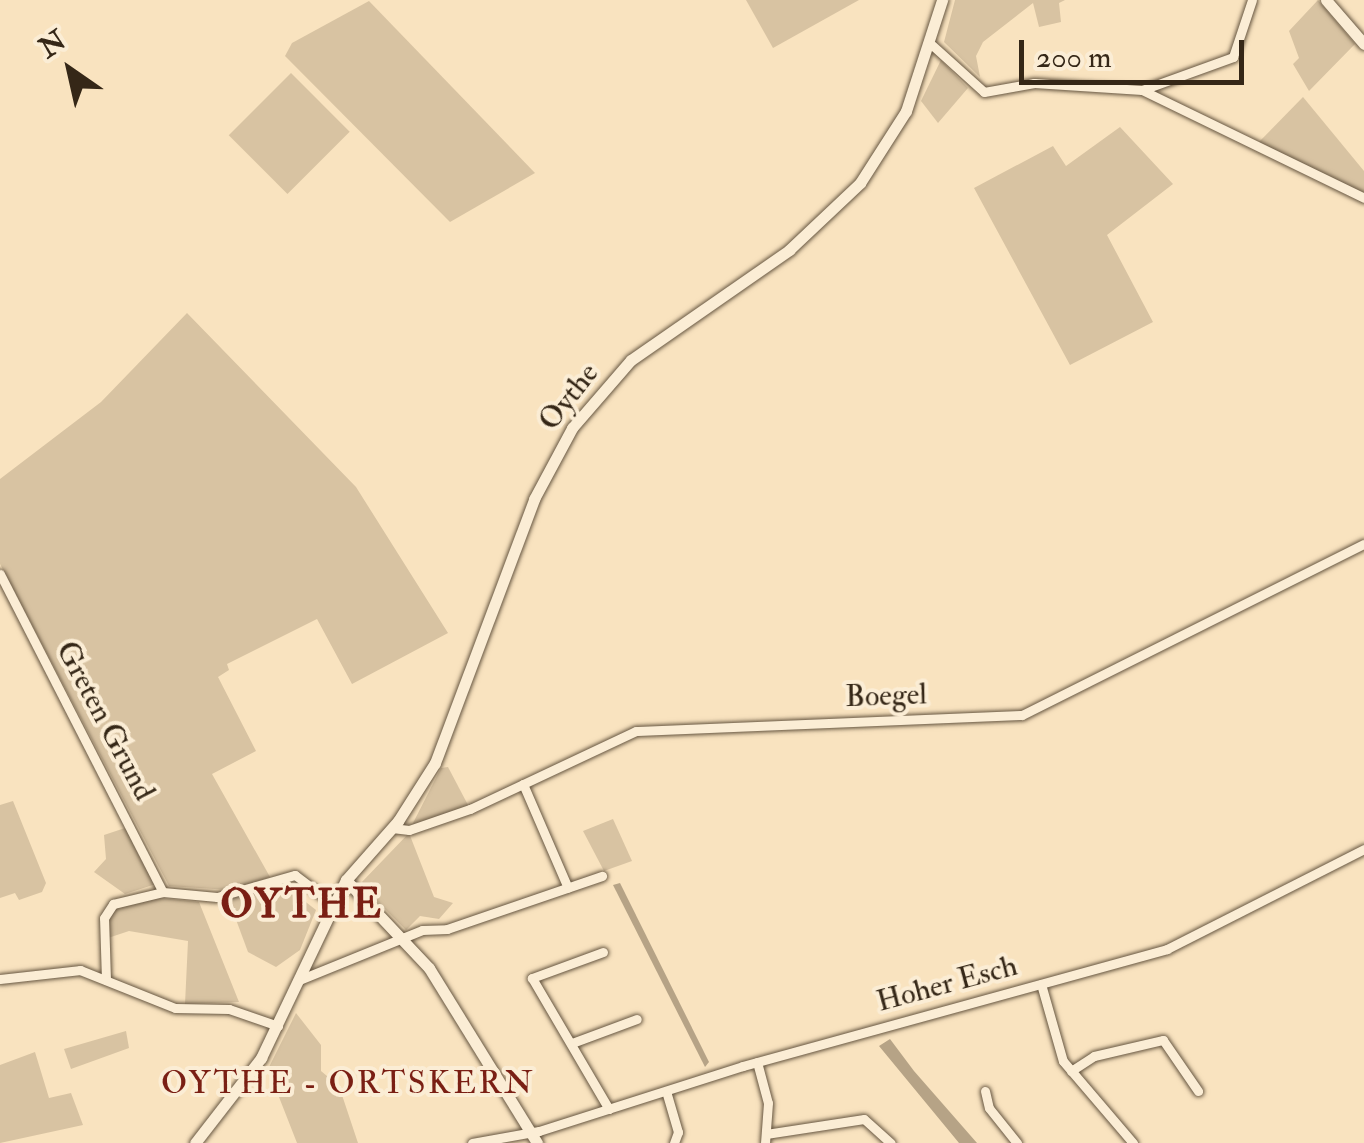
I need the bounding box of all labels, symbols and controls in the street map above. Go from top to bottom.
north arrow [20,20,120,120]
scale bar [1024,20,1249,82]
text: N [33,23,73,66]
text: 200 m [1036,39,1112,76]
street label: Oythe [532,356,606,438]
street label: Greten Grund [48,635,162,807]
street label: Boegel [845,677,927,715]
district label: OYTHE [220,881,384,929]
street label: Hoher Esch [873,948,1021,1020]
district label: OYTHE - ORTSKERN [161,1064,535,1102]

